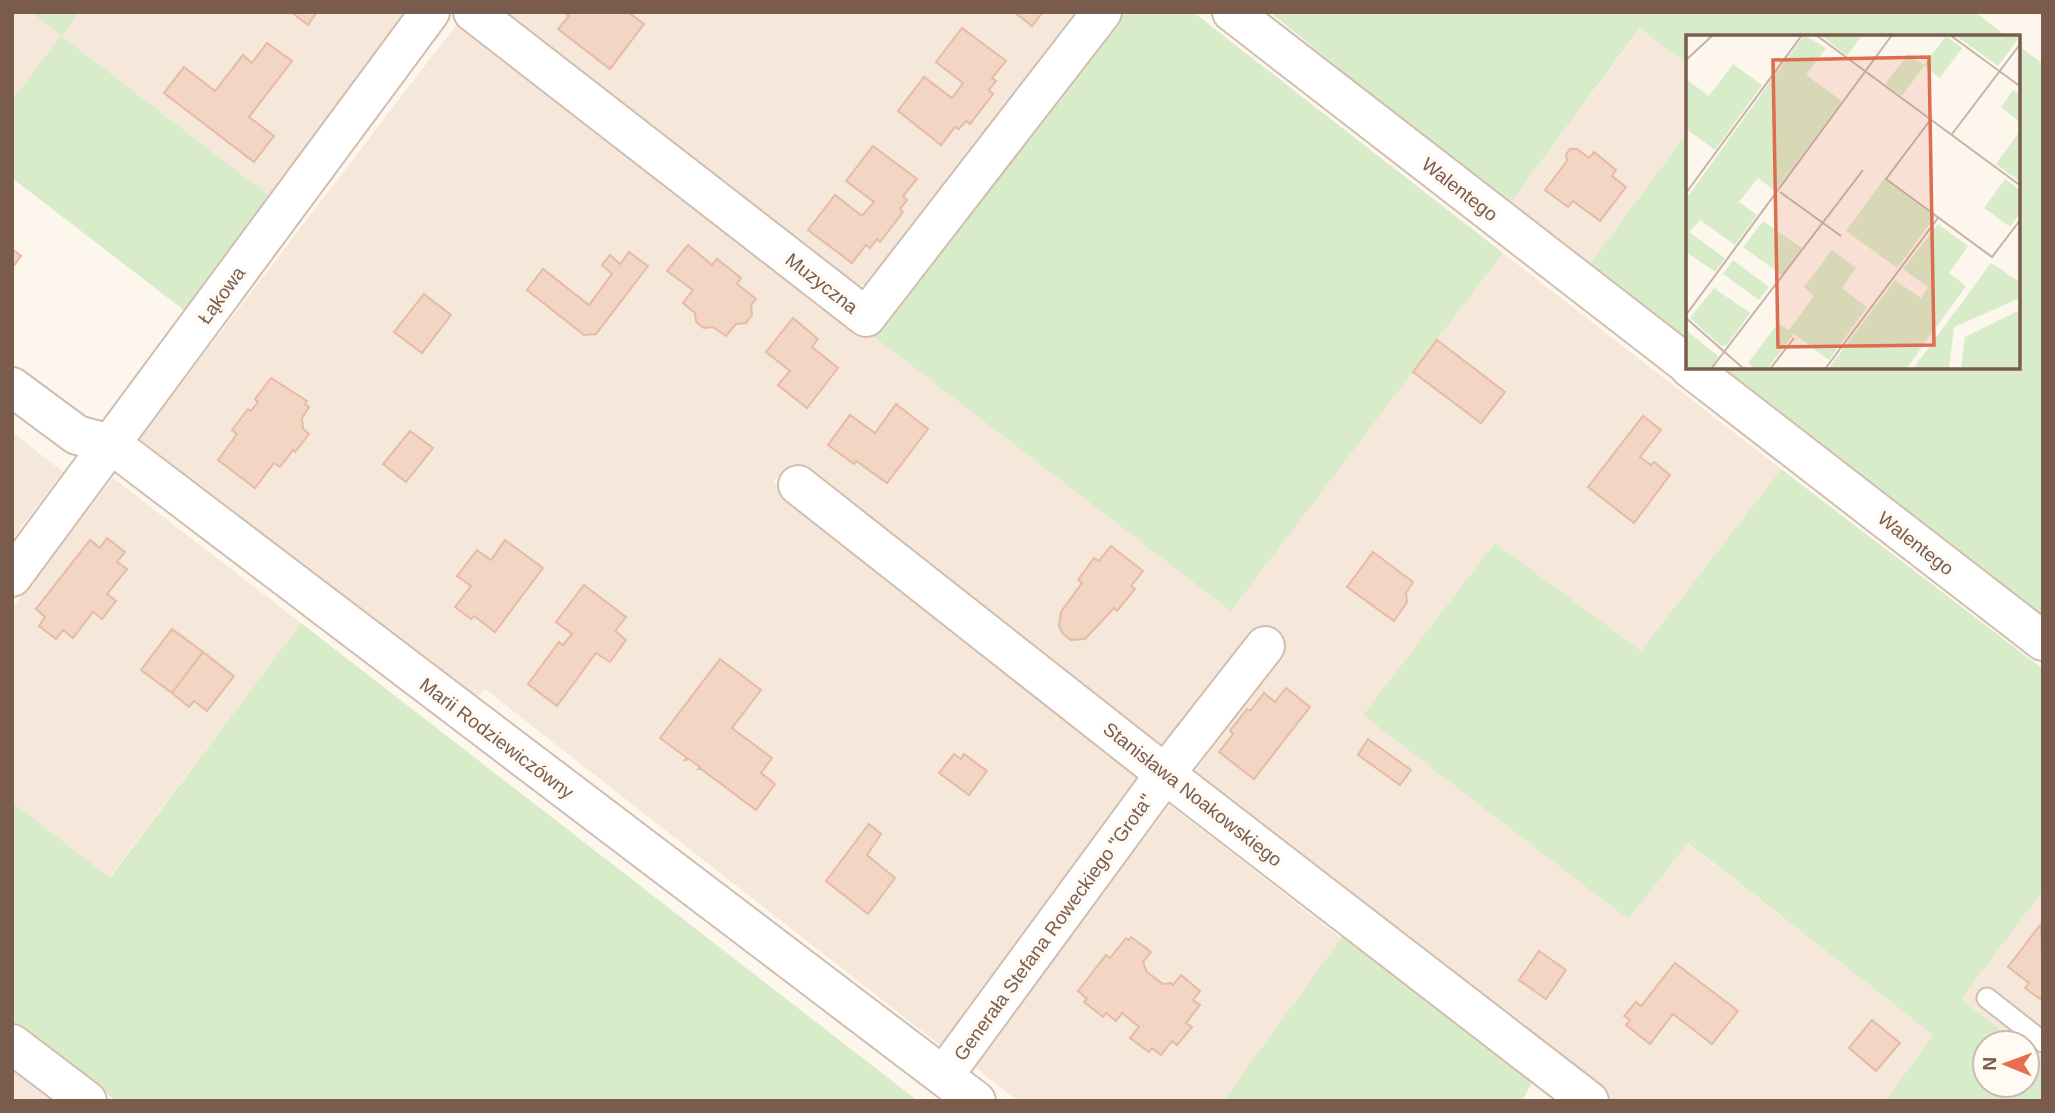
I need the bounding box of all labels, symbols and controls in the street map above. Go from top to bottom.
inset map [1686,35,2020,369]
street label: Walentego [1418,153,1502,225]
street label: Muzyczna [782,249,862,318]
street label: Łąkowa [194,262,249,328]
street label: Walentego [1874,507,1958,579]
street label: Marii Rodziewiczówny [416,674,578,803]
street label: Stanisława Noakowskiego [1099,718,1286,871]
street label: Generała Stefana Roweckiego "Grota" [950,790,1157,1065]
north arrow [1971,1029,2041,1099]
text: N [1979,1057,2000,1071]

